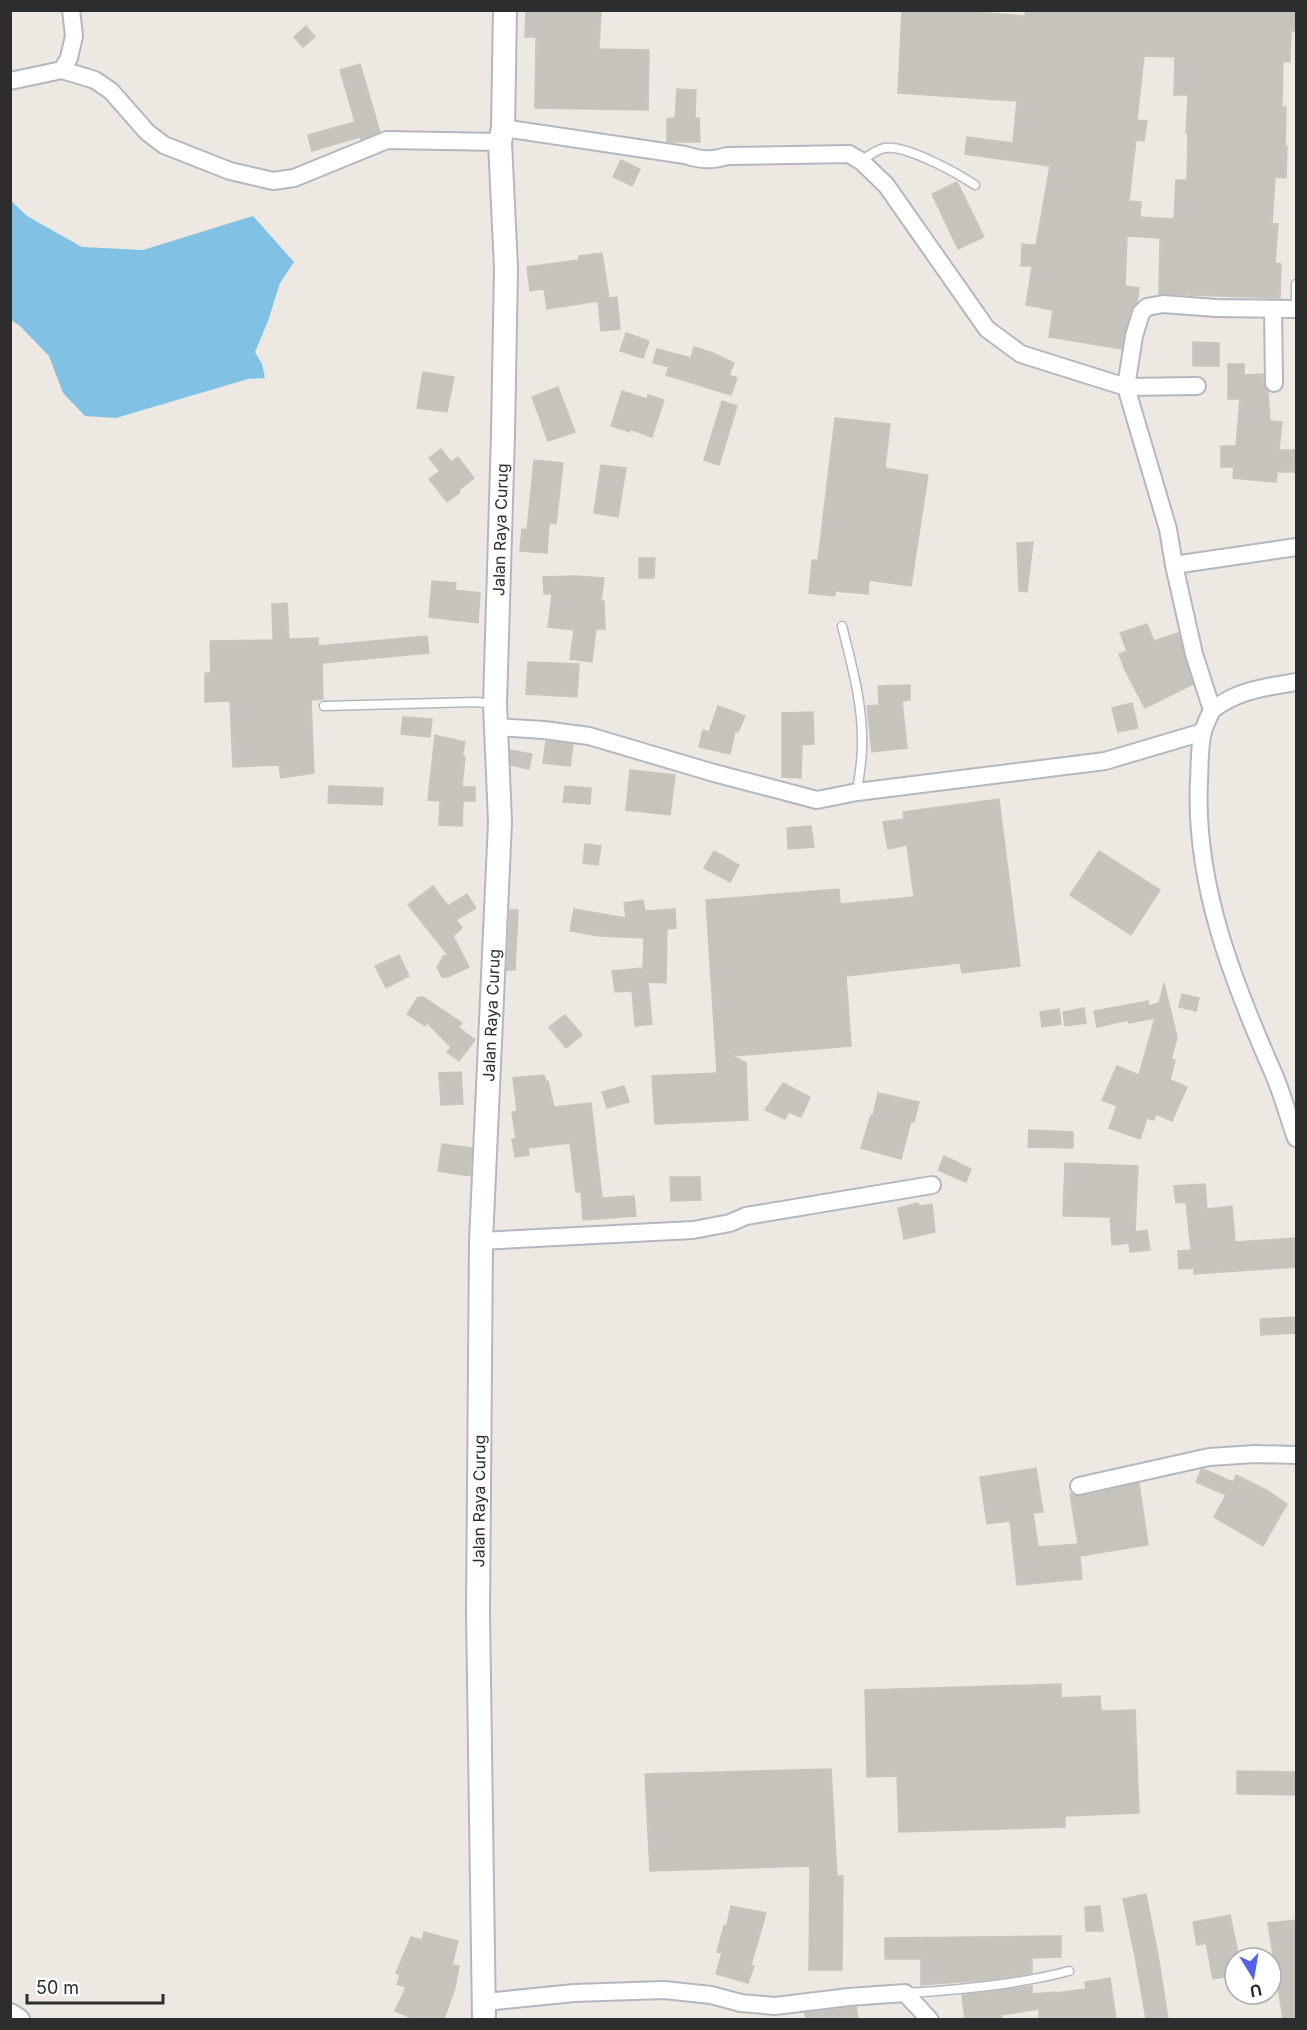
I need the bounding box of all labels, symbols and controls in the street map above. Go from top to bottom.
street label: Jalan Raya Curug [488,463,512,596]
street label: Jalan Raya Curug [478,949,504,1082]
street label: Jalan Raya Curug [468,1435,489,1568]
north arrow [1223,1946,1283,2006]
scale bar [27,1967,164,2005]
text: 50 m [36,1977,79,1998]
text: U [1248,1980,1264,2002]

